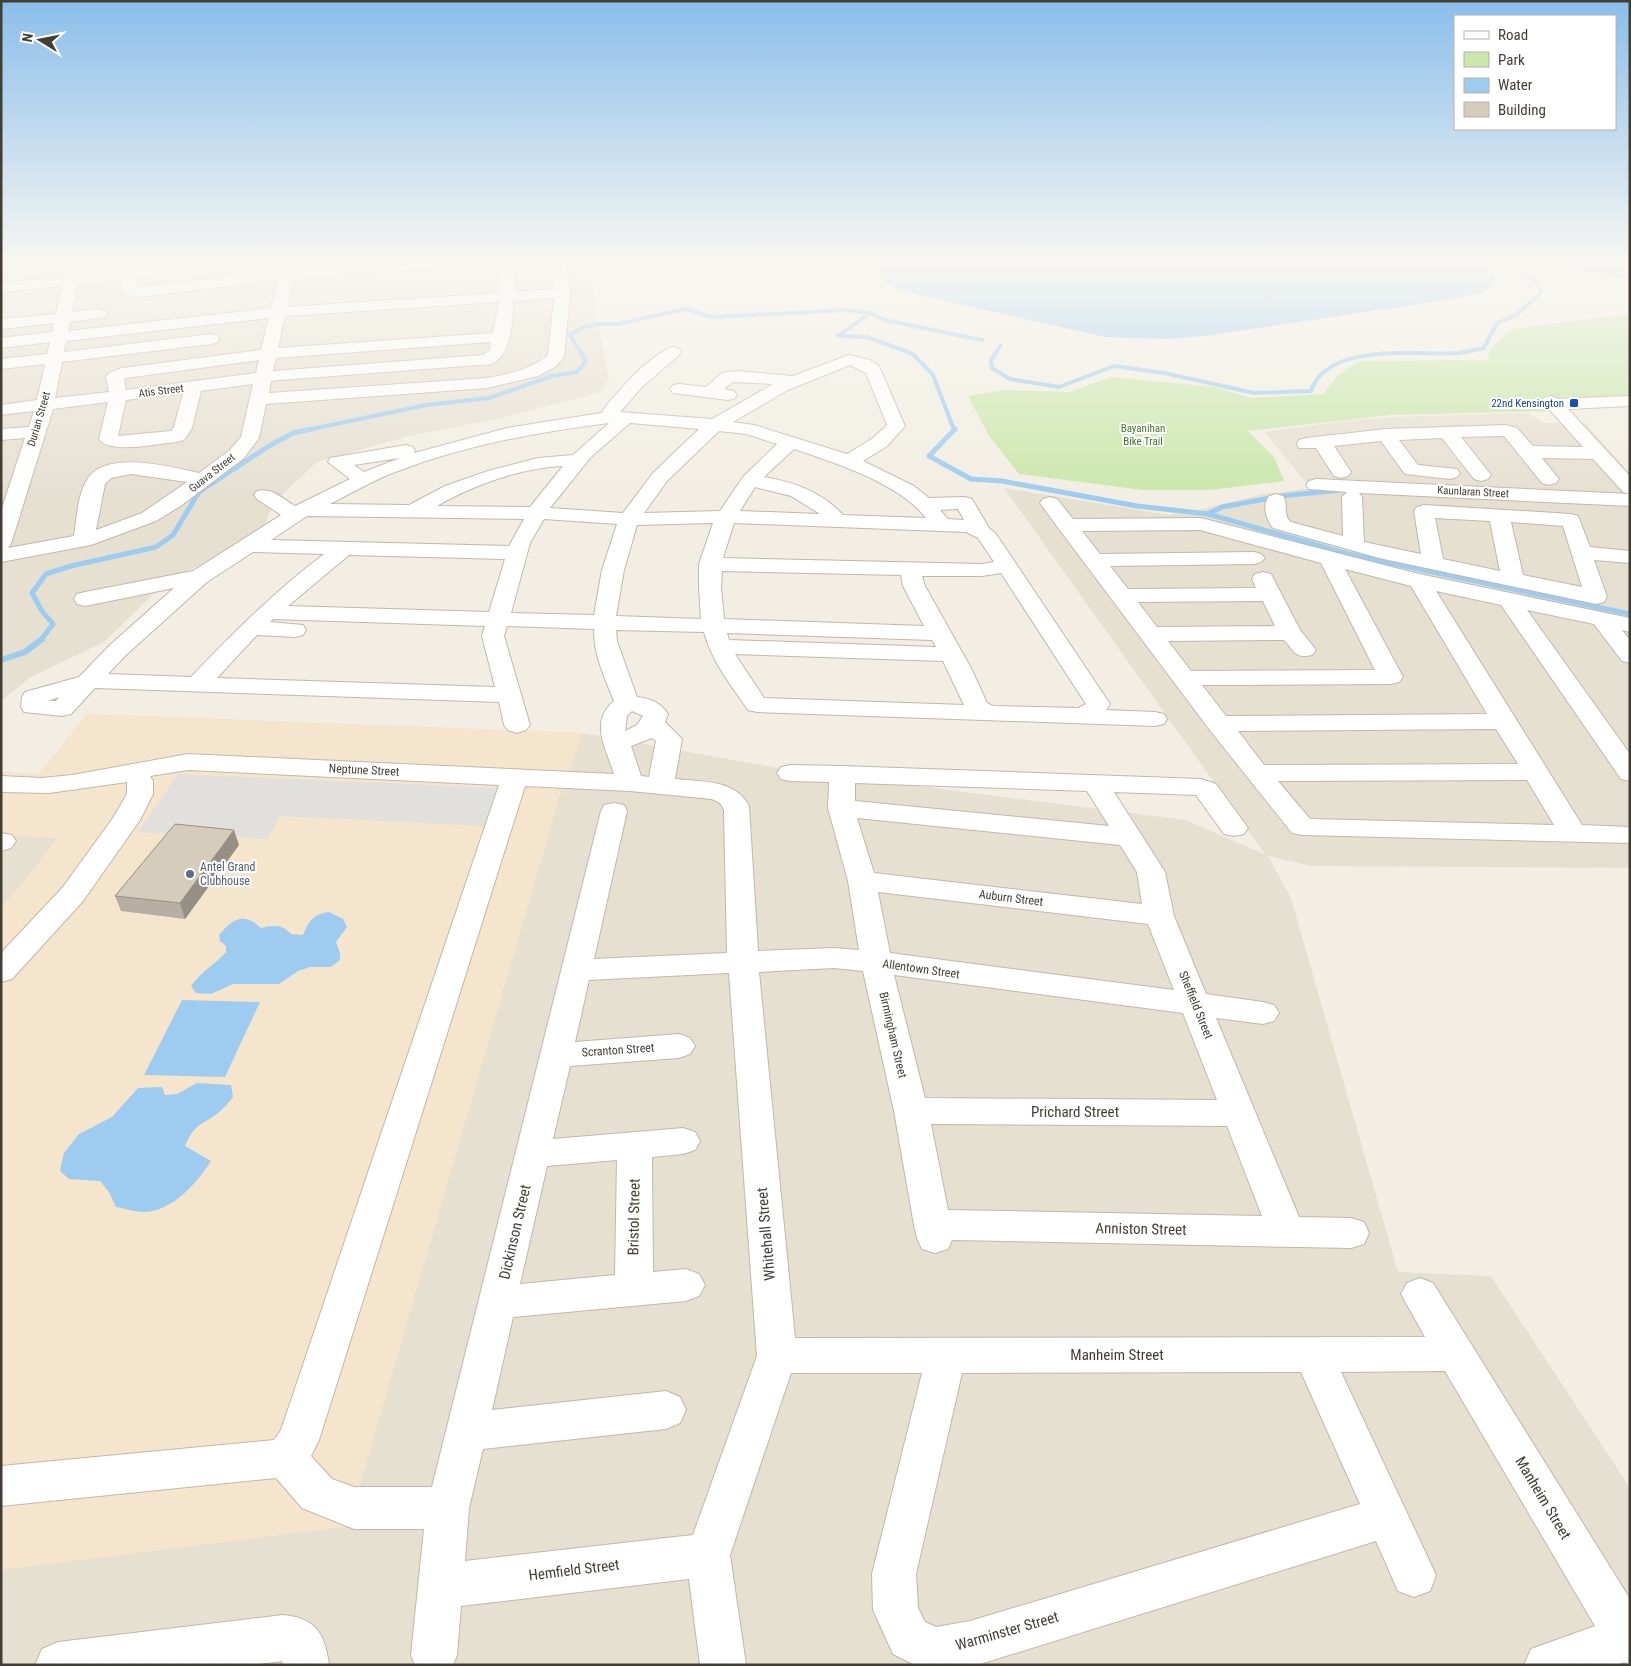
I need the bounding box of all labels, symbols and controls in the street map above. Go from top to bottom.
north arrow [15,15,65,65]
legend [1454,15,1616,130]
text: Road [1498,26,1528,44]
text: N [19,32,36,43]
text: Park [1498,51,1525,69]
text: Water [1498,76,1533,94]
text: Building [1498,101,1546,119]
street label: Atis Street [138,382,184,400]
street label: Durian Street [25,390,53,448]
place label: 22nd Kensington [1491,397,1564,410]
marker: 22nd Kensington [1568,397,1580,409]
park label: Bayanihan Bike Trail [1121,422,1165,448]
street label: Guava Street [186,451,238,495]
street label: Kaunlaran Street [1437,484,1509,500]
street label: Neptune Street [328,761,400,779]
place label: Antel Grand Clubhouse [200,860,255,888]
marker: Antel Grand Clubhouse [184,868,196,880]
street label: Auburn Street [978,887,1044,909]
street label: Allentown Street [881,957,961,981]
street label: Sheffield Street [1176,969,1216,1041]
street label: Birmingham Street [876,991,910,1080]
street label: Scranton Street [581,1040,655,1060]
street label: Prichard Street [1031,1103,1119,1121]
street label: Bristol Street [624,1178,644,1256]
street label: Dickinson Street [495,1183,535,1281]
street label: Whitehall Street [753,1187,779,1281]
street label: Anniston Street [1095,1219,1187,1239]
street label: Manheim Street [1070,1346,1164,1364]
street label: Manheim Street [1511,1453,1575,1543]
street label: Hemfield Street [527,1555,621,1585]
street label: Warminster Street [953,1608,1061,1654]

